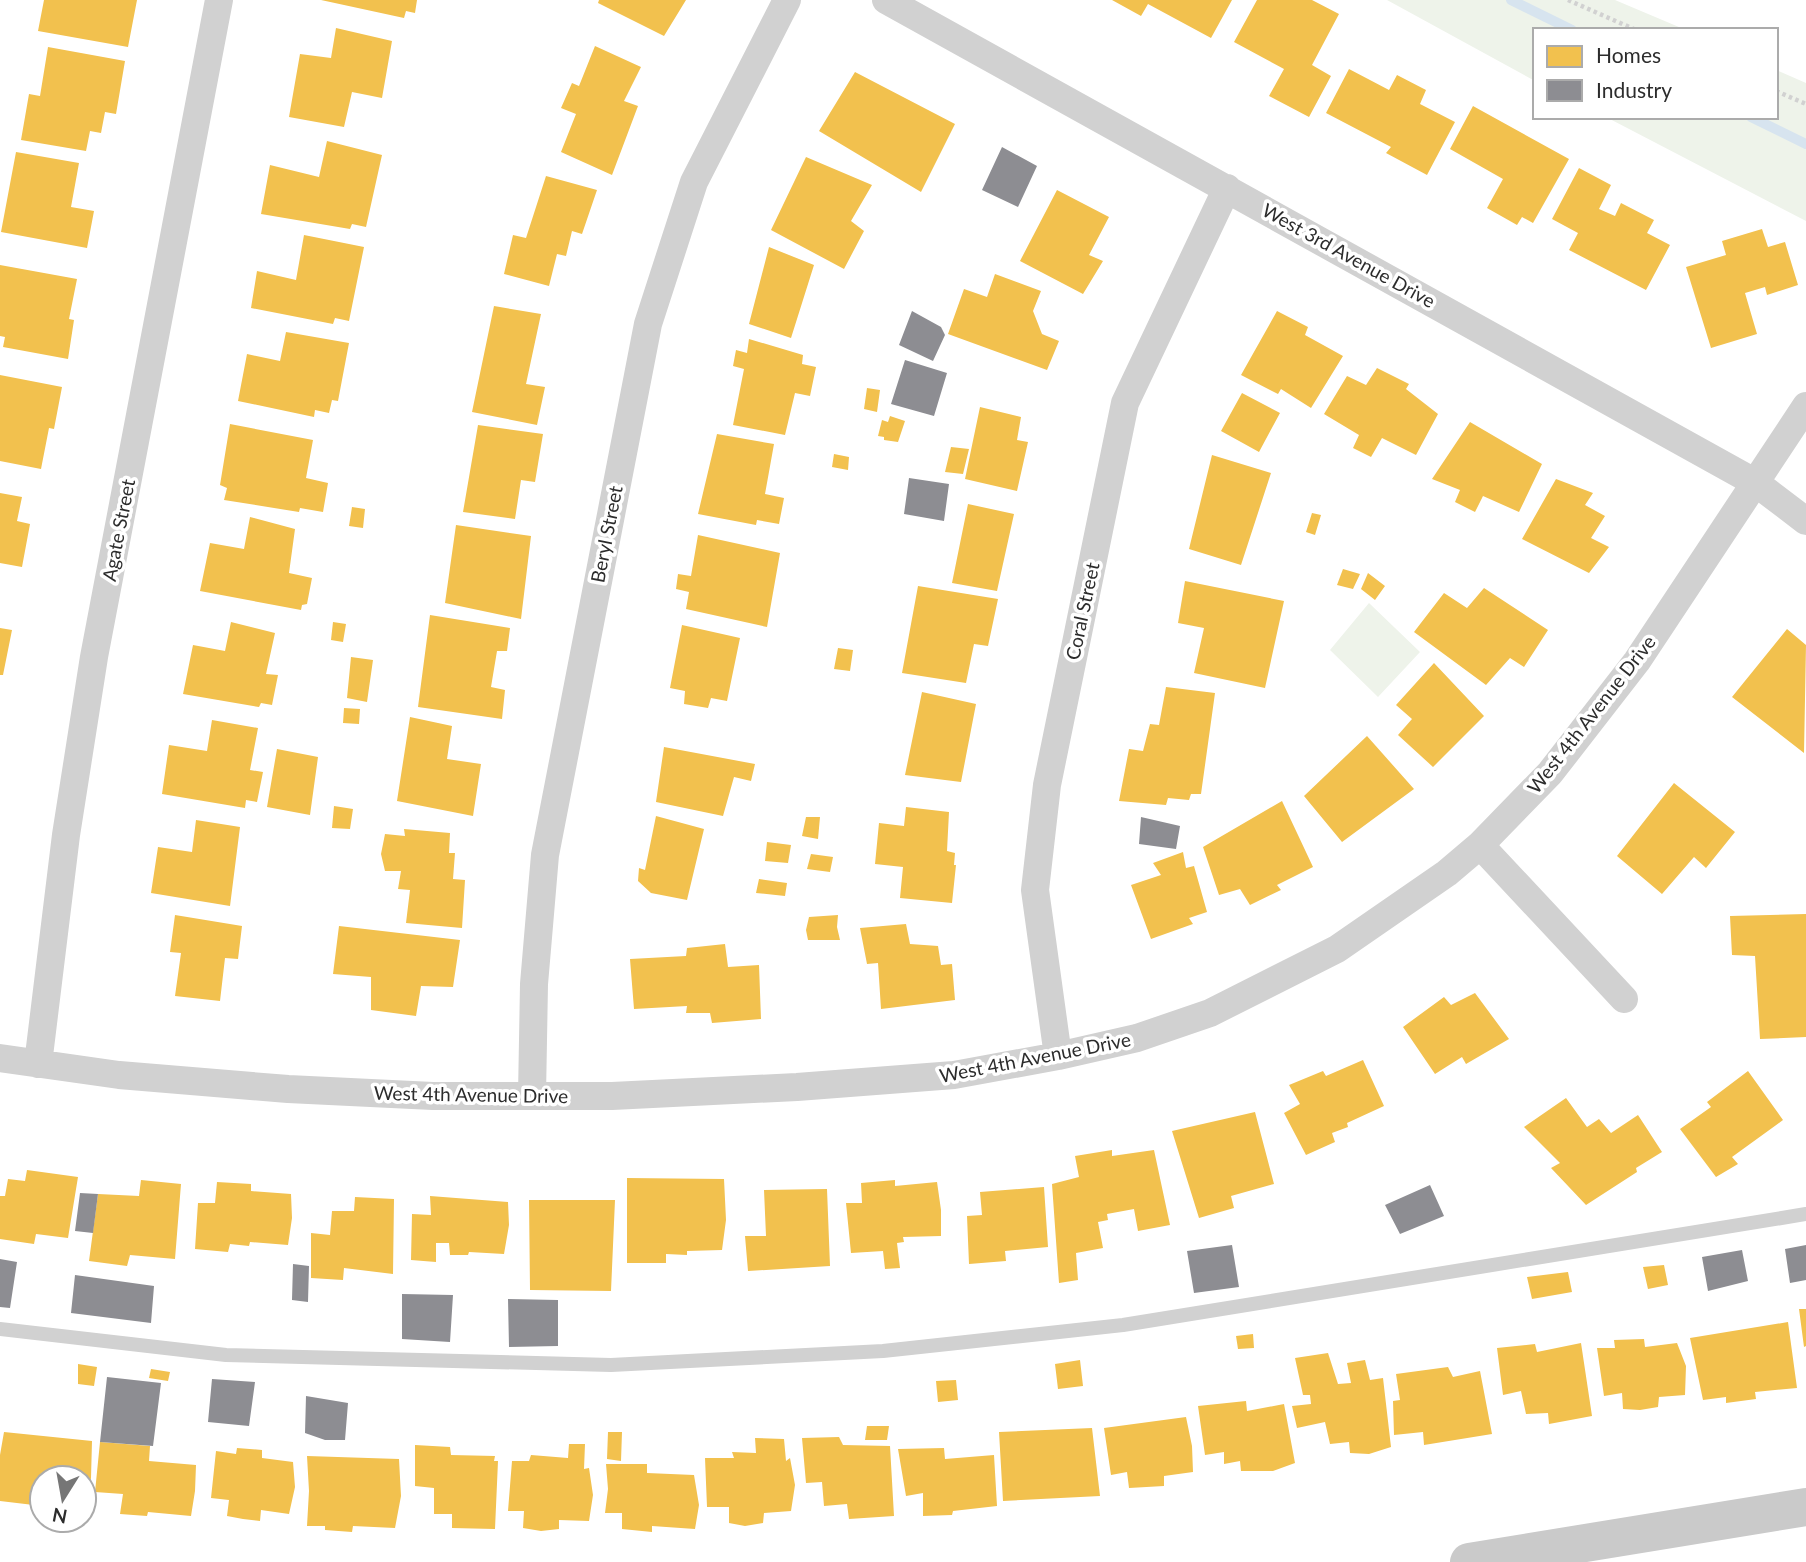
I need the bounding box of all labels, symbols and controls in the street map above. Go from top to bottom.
legend [1533,28,1778,119]
text: Homes [1596,42,1661,67]
text: Industry [1596,77,1672,102]
street label: West 3rd Avenue Drive [1259,198,1439,312]
street label: Agate Street [97,477,139,583]
street label: Beryl Street [585,483,627,584]
street label: Coral Street [1060,560,1104,662]
street label: West 4th Avenue Drive [1522,630,1660,798]
street label: West 4th Avenue Drive [937,1027,1133,1087]
street label: West 4th Avenue Drive [374,1081,568,1107]
north arrow [28,1464,98,1534]
text: N [50,1503,69,1529]

